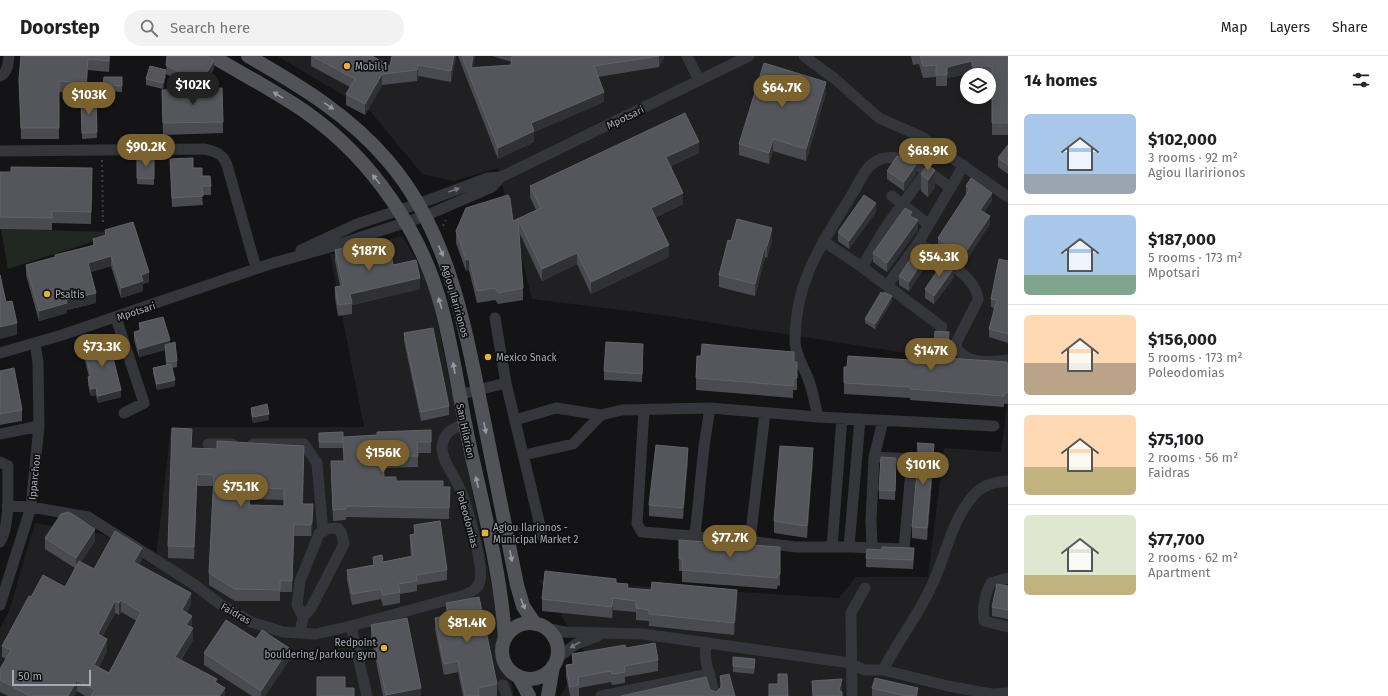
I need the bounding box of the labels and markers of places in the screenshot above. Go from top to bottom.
marker: Mobil 1 [342,61,352,71]
place label: Mobil 1 [355,61,387,73]
pin: $102K [165,72,221,106]
pin: $64.7K [749,75,815,109]
pin: $103K [61,82,117,116]
pin: $90.2K [113,134,179,168]
pin: $68.9K [895,138,961,172]
pin: $187K [341,238,397,272]
pin: $54.3K [906,244,972,278]
marker: Psaltis [42,289,52,299]
place label: Psaltis [55,289,85,301]
pin: $73.3K [69,334,135,368]
pin: $147K [903,338,959,372]
marker: Mexico Snack [483,352,493,362]
place label: Mexico Snack [496,352,557,364]
pin: $156K [355,440,411,474]
pin: $101K [895,452,951,486]
pin: $75.1K [208,474,274,508]
place label: Agiou Ilarionos - Municipal Market 2 [493,522,578,546]
pin: $77.7K [697,525,763,559]
marker: Agiou Ilarionos - Municipal Market 2 [480,528,490,538]
pin: $81.4K [434,610,500,644]
place label: Redpoint bouldering/parkour gym [264,637,376,661]
marker: Redpoint bouldering/parkour gym [379,643,389,653]

